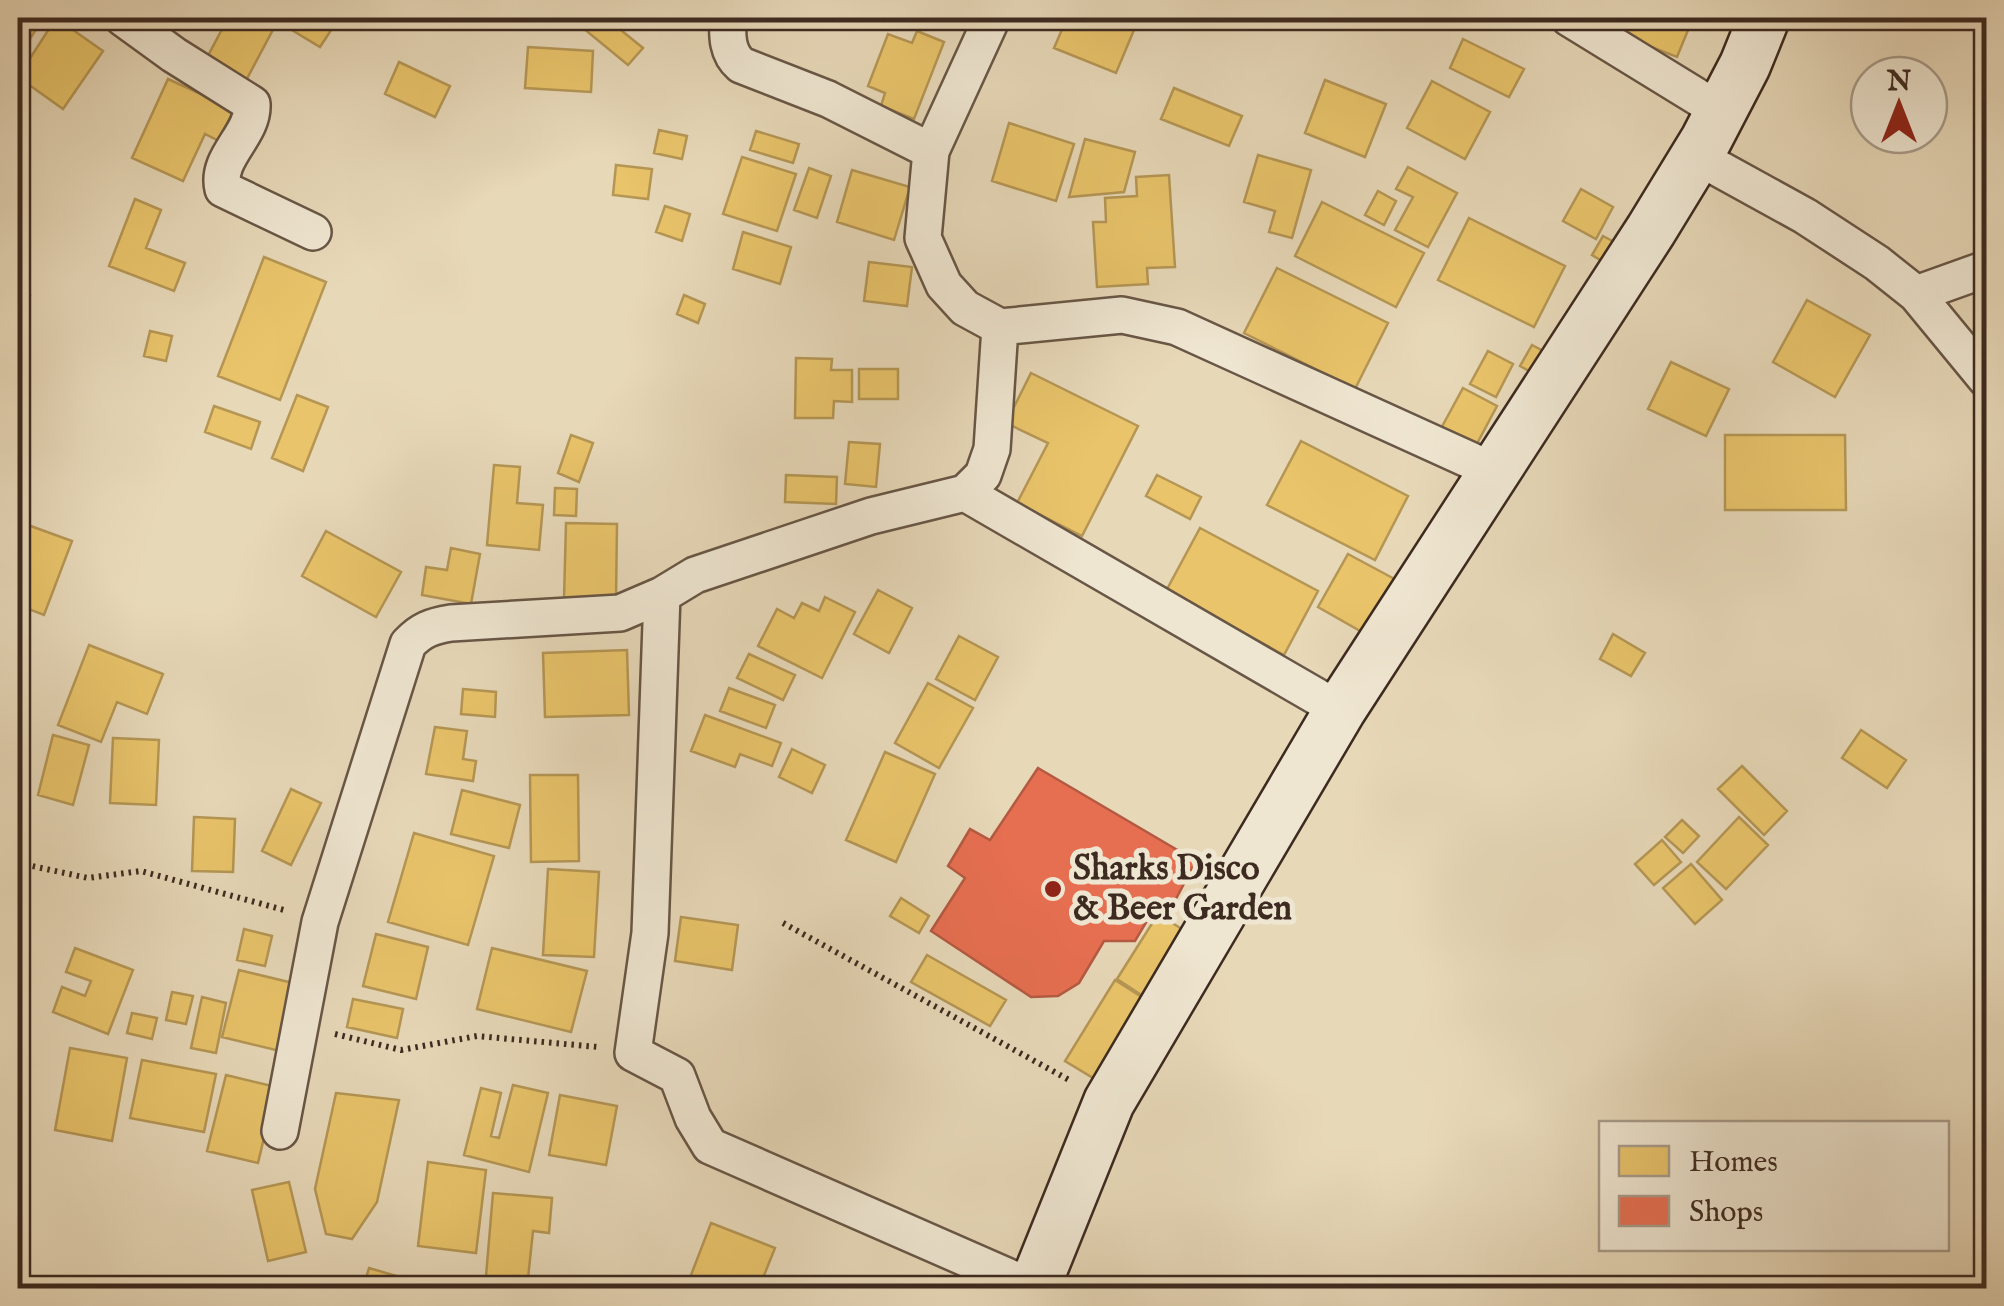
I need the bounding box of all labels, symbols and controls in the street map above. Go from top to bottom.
north arrow [1849,55,1949,155]
text: N [1886,65,1911,100]
place label: Sharks Disco & Beer Garden [1073,847,1292,932]
marker: Sharks Disco & Beer Garden [1042,878,1064,900]
legend [1599,1121,1949,1251]
text: Homes [1689,1144,1778,1182]
text: Shops [1689,1194,1763,1232]

